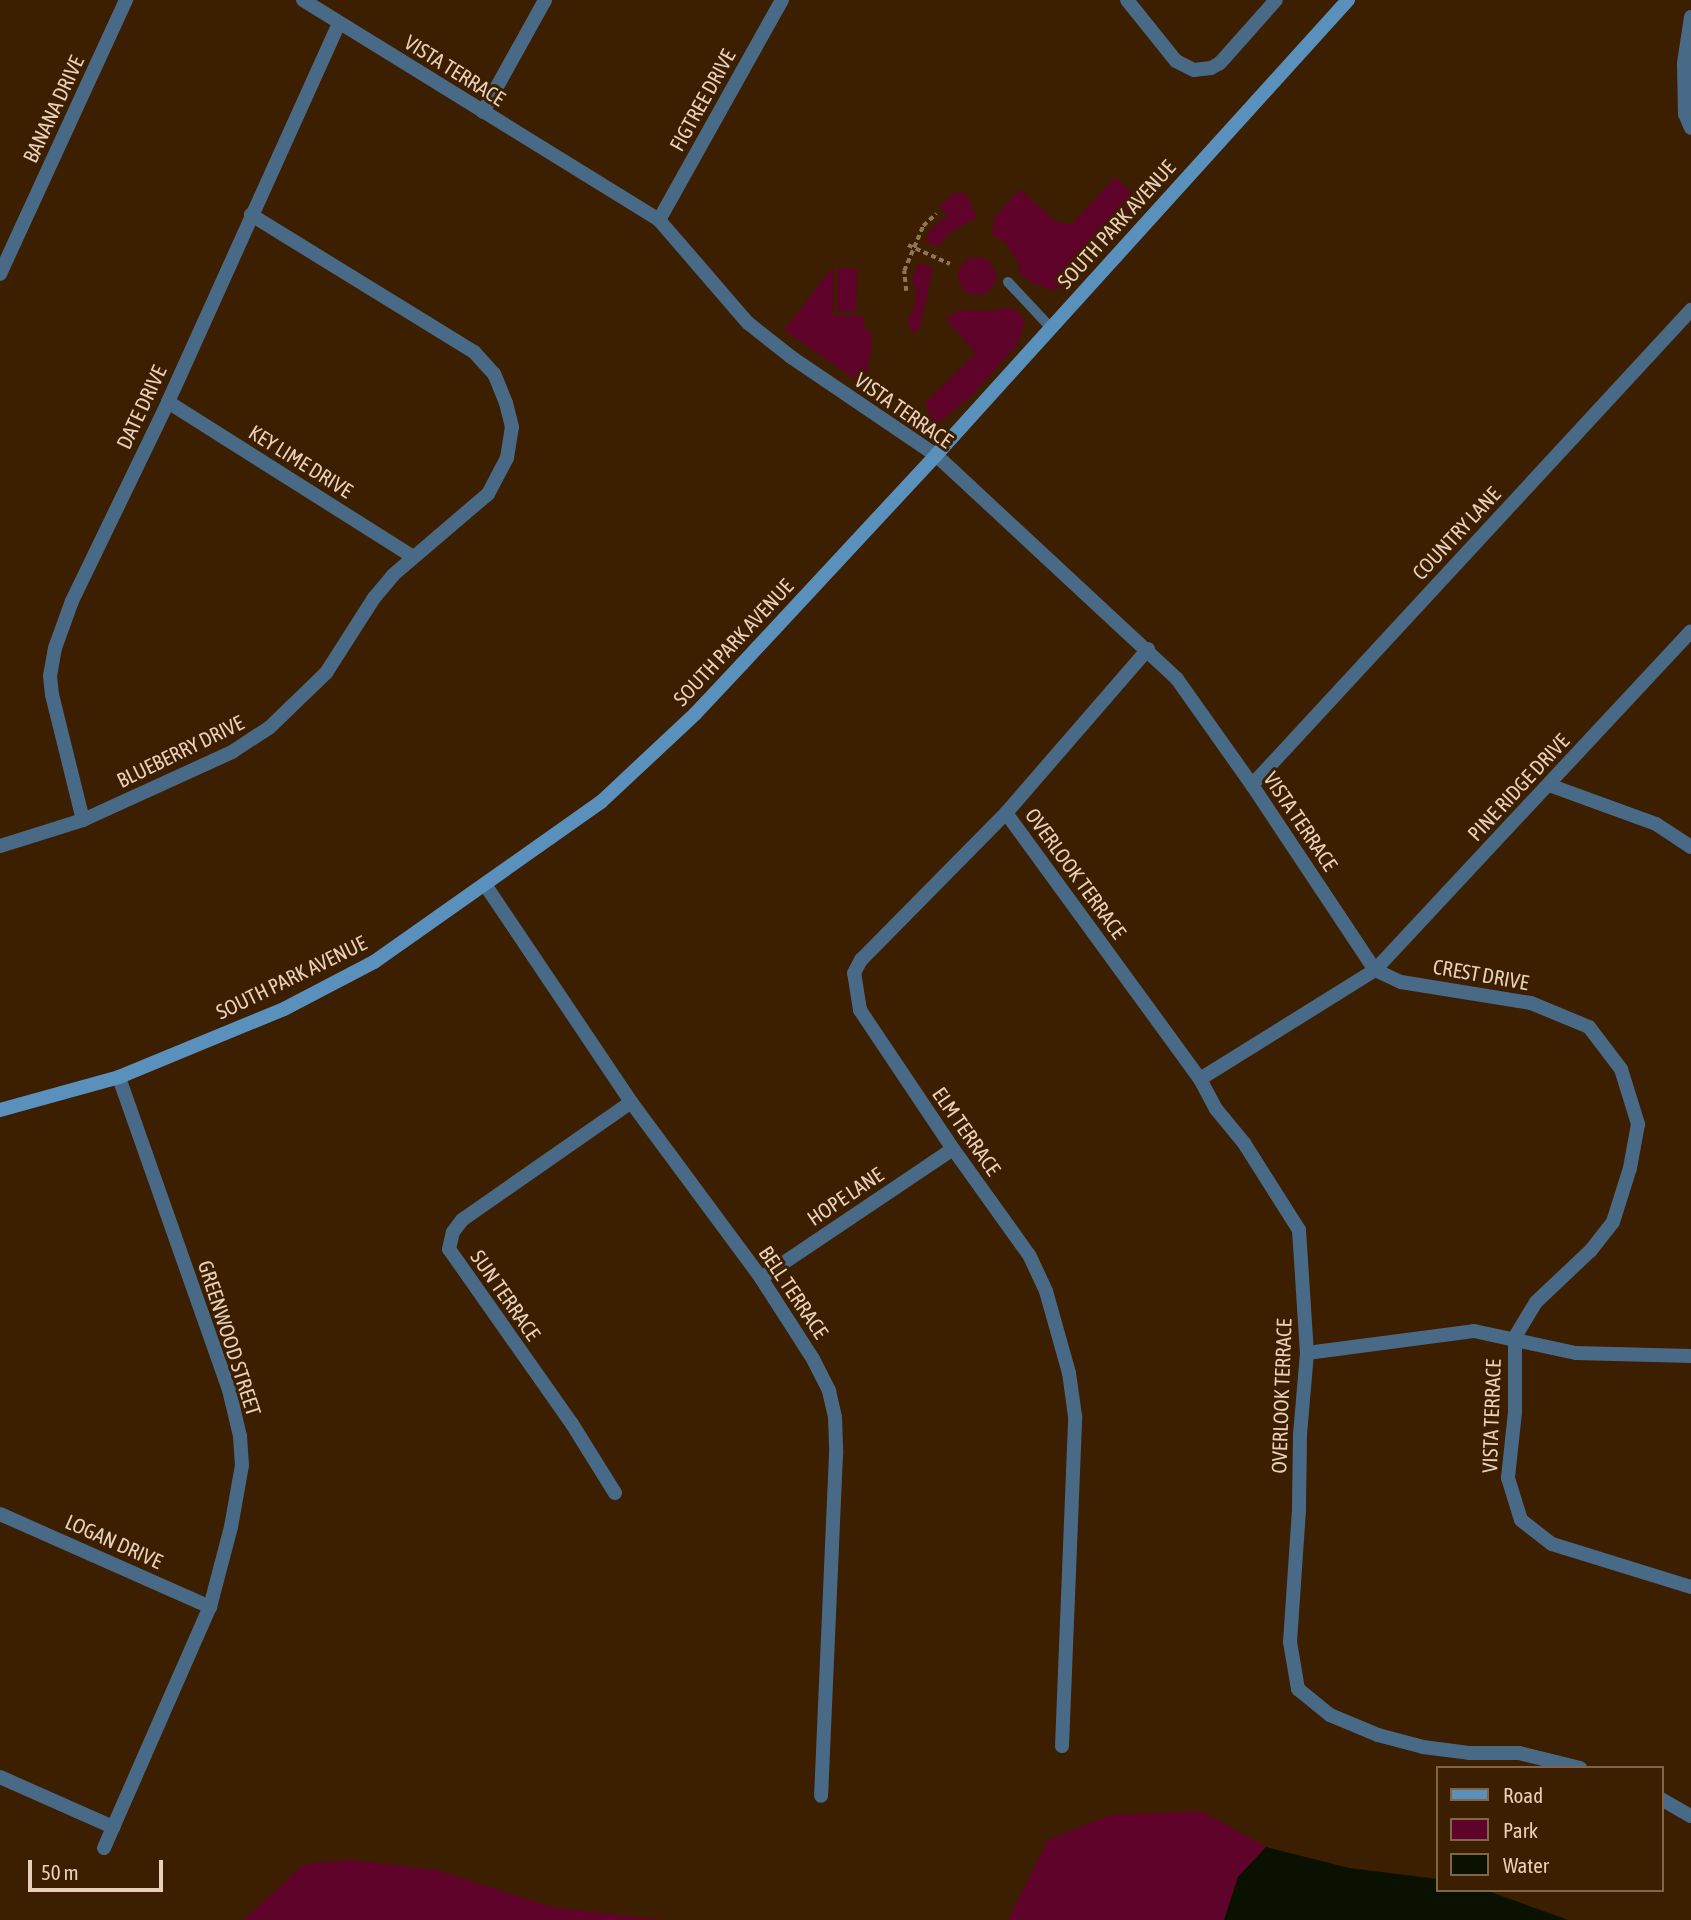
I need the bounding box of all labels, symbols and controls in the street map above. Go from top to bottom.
street label: VISTA TERRACE [400,29,510,111]
street label: FIGTREE DRIVE [664,45,740,155]
street label: BANANA DRIVE [17,51,89,167]
street label: SOUTH PARK AVENUE [1052,155,1180,293]
street label: DATE DRIVE [111,361,171,453]
street label: VISTA TERRACE [850,367,958,453]
street label: KEY LIME DRIVE [244,419,358,503]
street label: COUNTRY LANE [1407,481,1505,585]
street label: SOUTH PARK AVENUE [668,573,798,711]
street label: BLUEBERRY DRIVE [112,709,248,793]
street label: PINE RIDGE DRIVE [1462,728,1574,846]
street label: VISTA TERRACE [1259,767,1343,875]
street label: OVERLOOK TERRACE [1020,803,1132,943]
street label: SOUTH PARK AVENUE [212,930,370,1024]
street label: CREST DRIVE [1431,953,1531,995]
street label: ELM TERRACE [927,1082,1007,1180]
street label: HOPE LANE [802,1161,888,1231]
street label: BELL TERRACE [754,1241,834,1343]
street label: SUN TERRACE [466,1245,546,1345]
street label: GREENWOOD STREET [193,1257,267,1419]
street label: OVERLOOK TERRACE [1266,1318,1296,1474]
street label: VISTA TERRACE [1476,1359,1506,1473]
street label: LOGAN DRIVE [62,1508,166,1574]
legend [1436,1766,1663,1892]
text: Road [1503,1783,1543,1807]
text: Park [1503,1818,1538,1842]
scale bar [32,1846,166,1890]
text: Water [1503,1853,1549,1877]
text: 50 m [41,1860,79,1884]

